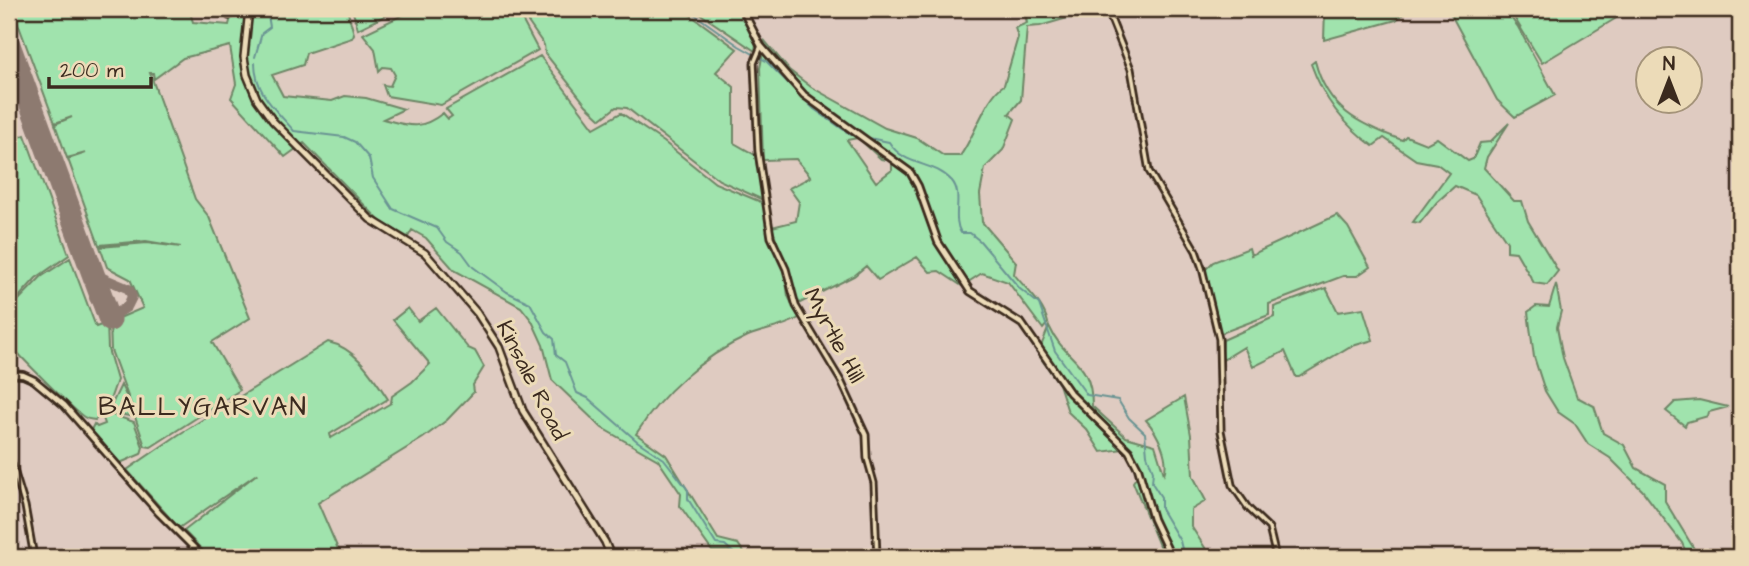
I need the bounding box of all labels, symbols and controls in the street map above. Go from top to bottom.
scale bar [49,46,150,90]
north arrow [1634,46,1704,116]
text: N [1663,51,1675,78]
text: 200 m [60,56,124,85]
street label: Myrtle Hill [795,282,873,389]
street label: Kinsale Road [488,315,576,446]
district label: BALLYGARVAN [98,389,308,425]

